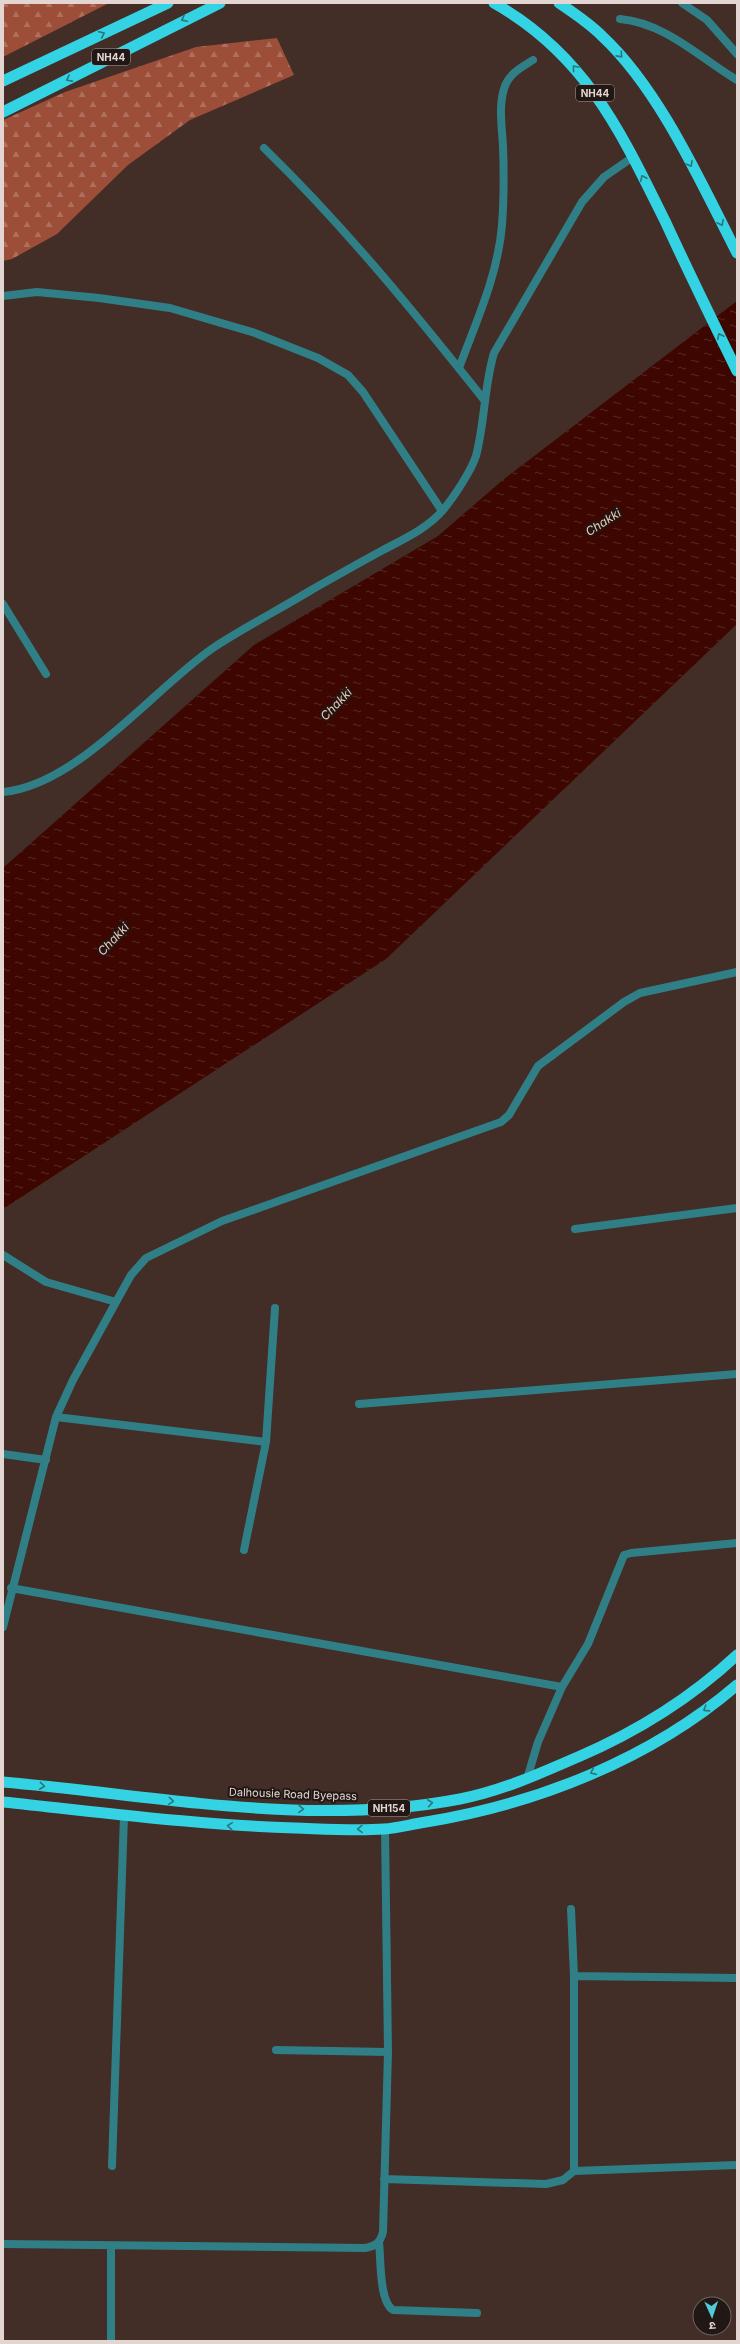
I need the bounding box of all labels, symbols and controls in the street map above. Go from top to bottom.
one-way arrow [181,14,189,22]
one-way arrow [97,31,105,39]
road number: NH44 [92,49,130,65]
one-way arrow [616,50,623,58]
one-way arrow [573,65,580,73]
one-way arrow [66,74,73,82]
road number: NH44 [576,85,614,101]
one-way arrow [686,160,693,167]
one-way arrow [640,175,648,182]
one-way arrow [717,218,724,226]
one-way arrow [717,332,725,340]
water label: Chakki [582,504,624,539]
water label: Chakki [317,684,356,723]
water label: Chakki [94,919,133,958]
one-way arrow [704,1704,711,1711]
one-way arrow [590,1767,597,1775]
one-way arrow [39,1781,45,1790]
street label: Dalhousie Road Byepass [229,1785,357,1803]
one-way arrow [168,1796,174,1805]
one-way arrow [427,1799,433,1808]
road number: NH154 [368,1800,410,1816]
one-way arrow [298,1805,304,1813]
one-way arrow [227,1821,233,1830]
one-way arrow [357,1825,363,1833]
north arrow [692,2296,732,2336]
text: उ [708,2319,716,2333]

